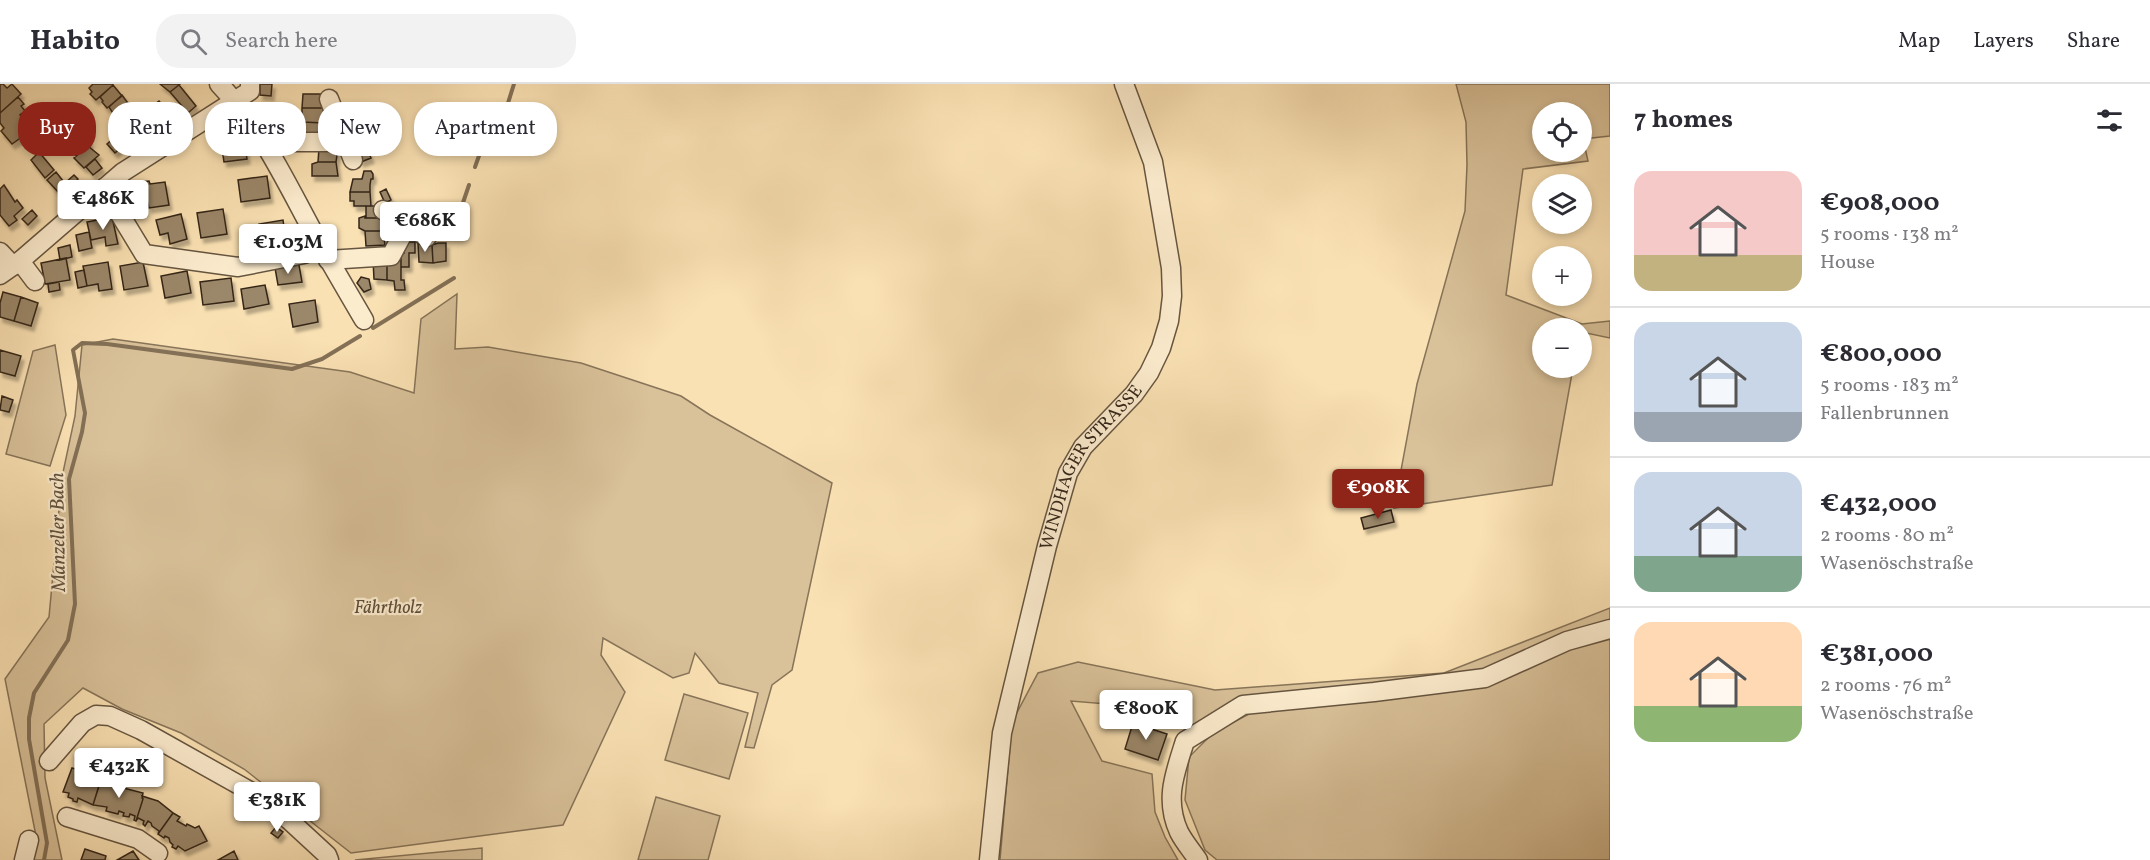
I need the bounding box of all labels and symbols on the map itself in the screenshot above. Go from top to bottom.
pin: €486K [61,180,145,231]
pin: €686K [383,202,467,253]
pin: €1.03M [239,224,337,275]
street label: WINDHAGER STRASSE [1034,380,1149,553]
pin: €908K [1336,469,1420,520]
water label: Manzeller Bach [44,472,74,593]
park label: Fährtholz [354,596,422,621]
pin: €800K [1104,690,1188,741]
pin: €432K [77,748,161,799]
pin: €381K [235,782,319,833]

